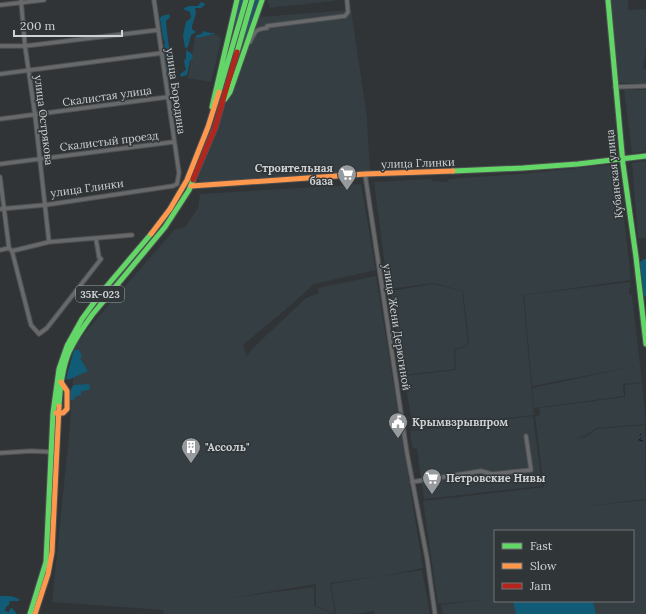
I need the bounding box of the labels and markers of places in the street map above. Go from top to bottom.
place label: Строительная база [255,161,333,188]
supermarket icon: Строительная база [336,163,358,191]
public building icon: Крымвзрывпром [387,411,409,439]
place label: Крымвзрывпром [412,415,508,429]
building icon: "Ассоль" [180,436,202,464]
place label: "Ассоль" [205,440,250,454]
supermarket icon: Петровские Нивы [421,467,443,495]
place label: Петровские Нивы [446,471,545,485]

